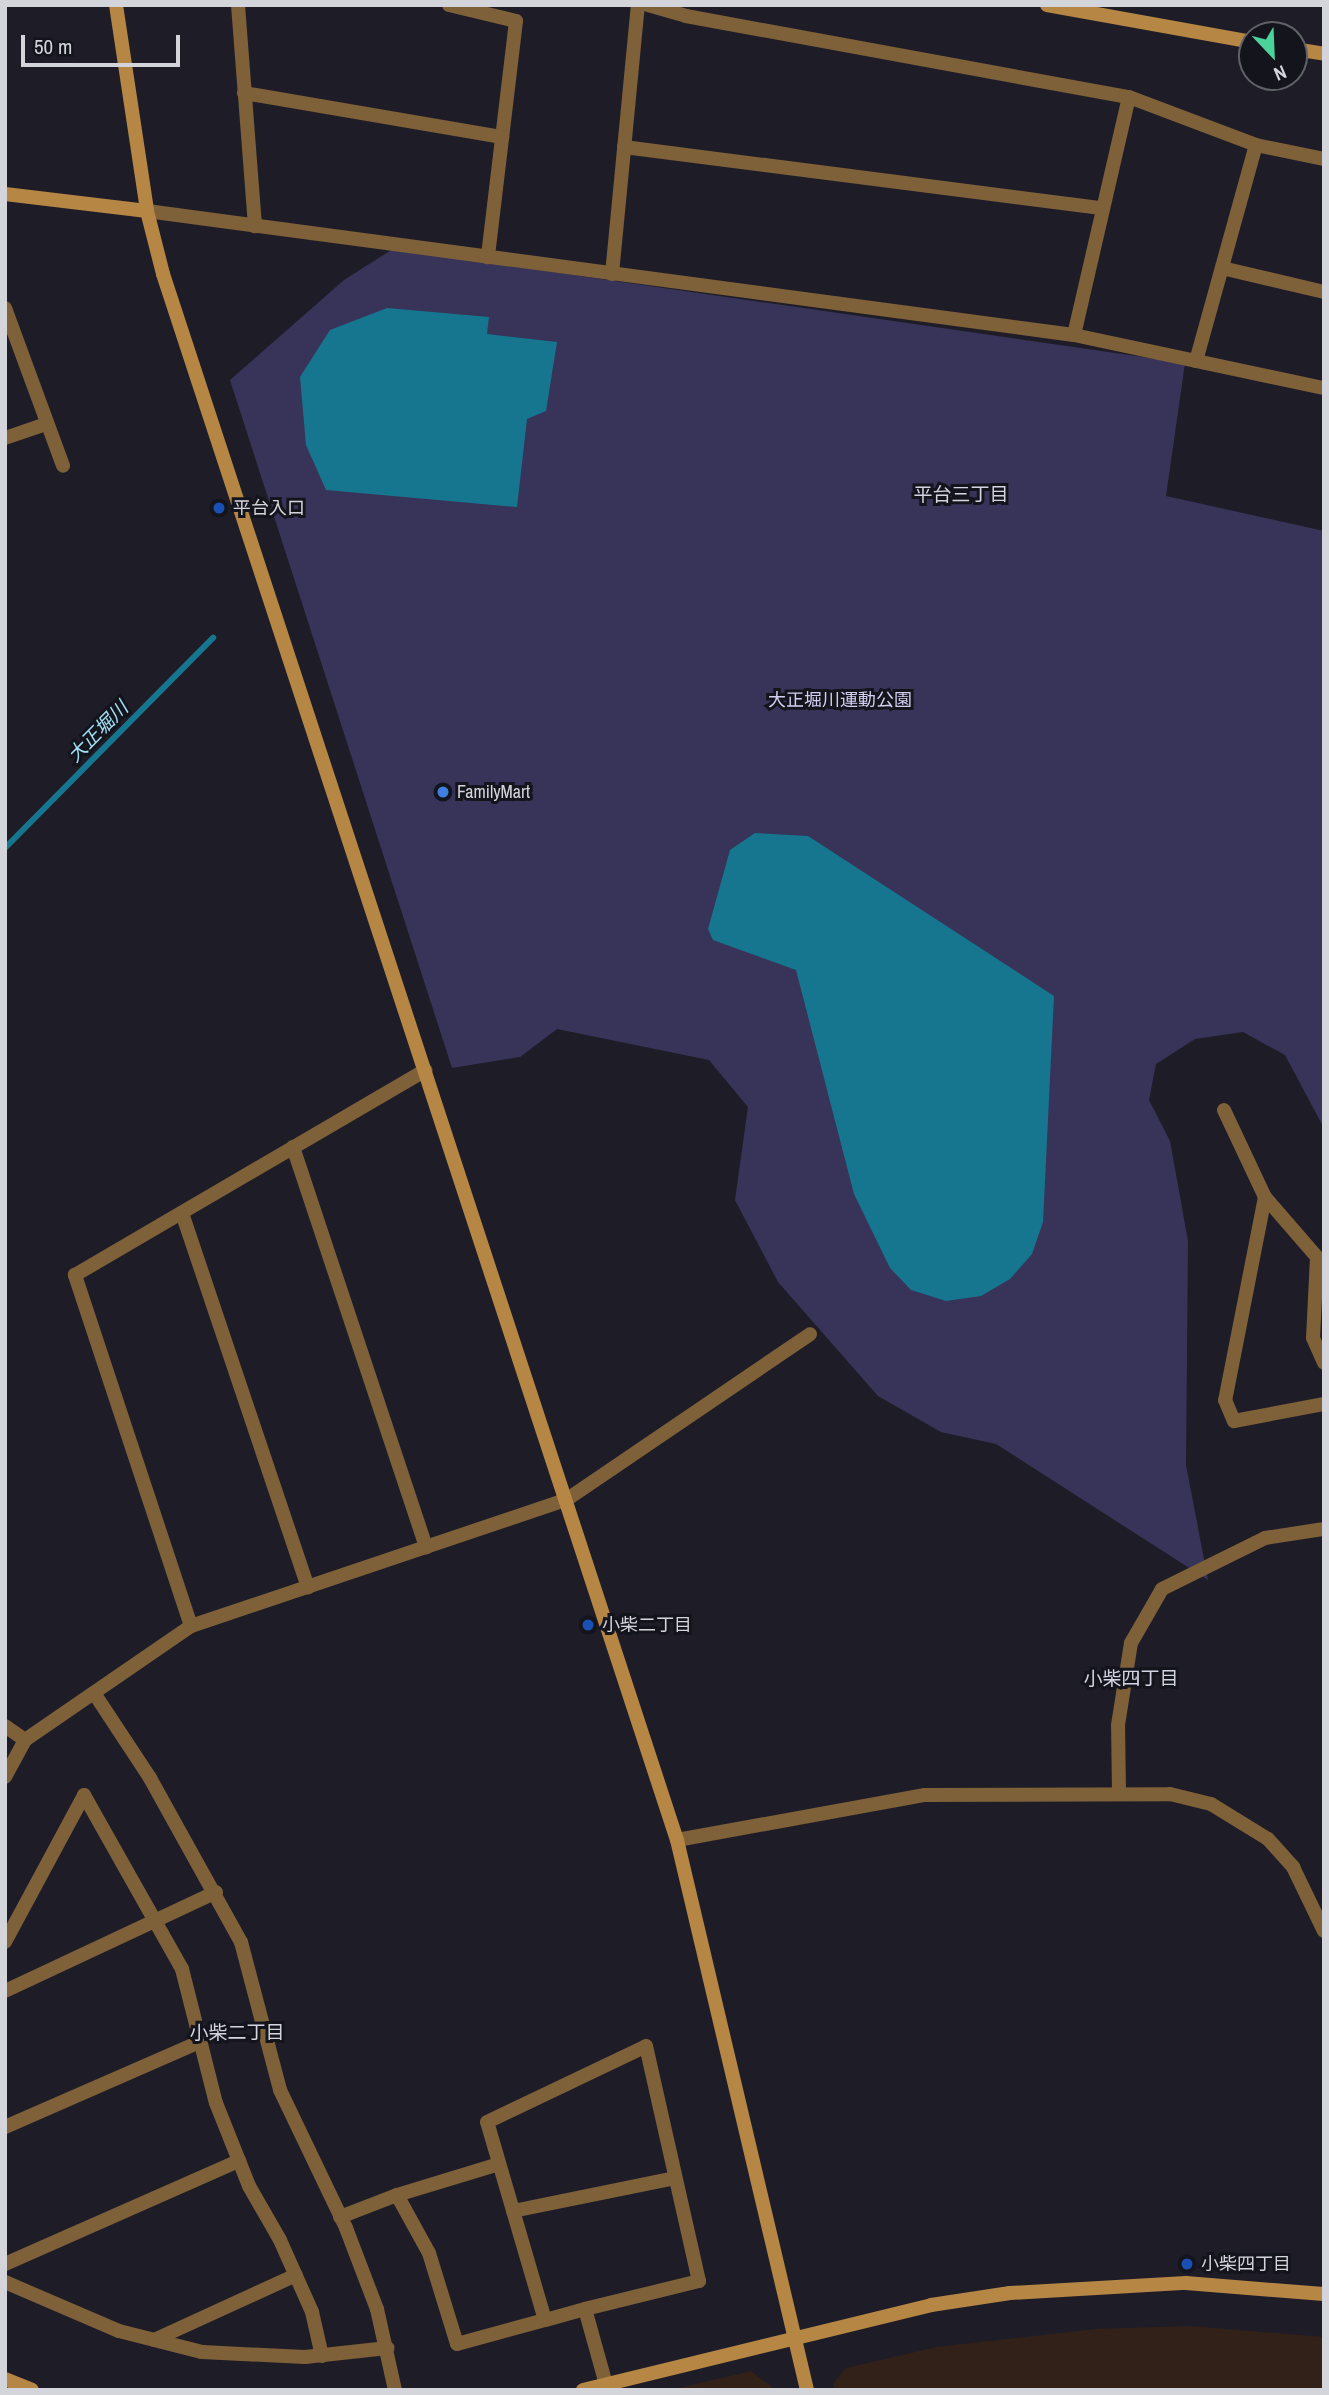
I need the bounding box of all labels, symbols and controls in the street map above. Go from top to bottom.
scale bar [24,21,184,65]
north arrow [1238,21,1308,91]
text: 50 m [34,32,72,61]
text: N [1270,59,1291,88]
district label: 平台三丁目 [914,484,1008,506]
place label: 平台入口 [233,497,305,519]
marker: 平台入口 [211,500,227,516]
park label: 大正堀川運動公園 [768,689,912,711]
water label: 大正堀川 [63,697,133,767]
place label: FamilyMart [457,781,530,803]
marker: FamilyMart [435,784,451,800]
place label: 小柴二丁目 [602,1614,692,1636]
marker: 小柴二丁目 [580,1617,596,1633]
district label: 小柴四丁目 [1084,1668,1178,1690]
district label: 小柴二丁目 [190,2022,284,2044]
place label: 小柴四丁目 [1201,2253,1291,2275]
marker: 小柴四丁目 [1179,2256,1195,2272]

